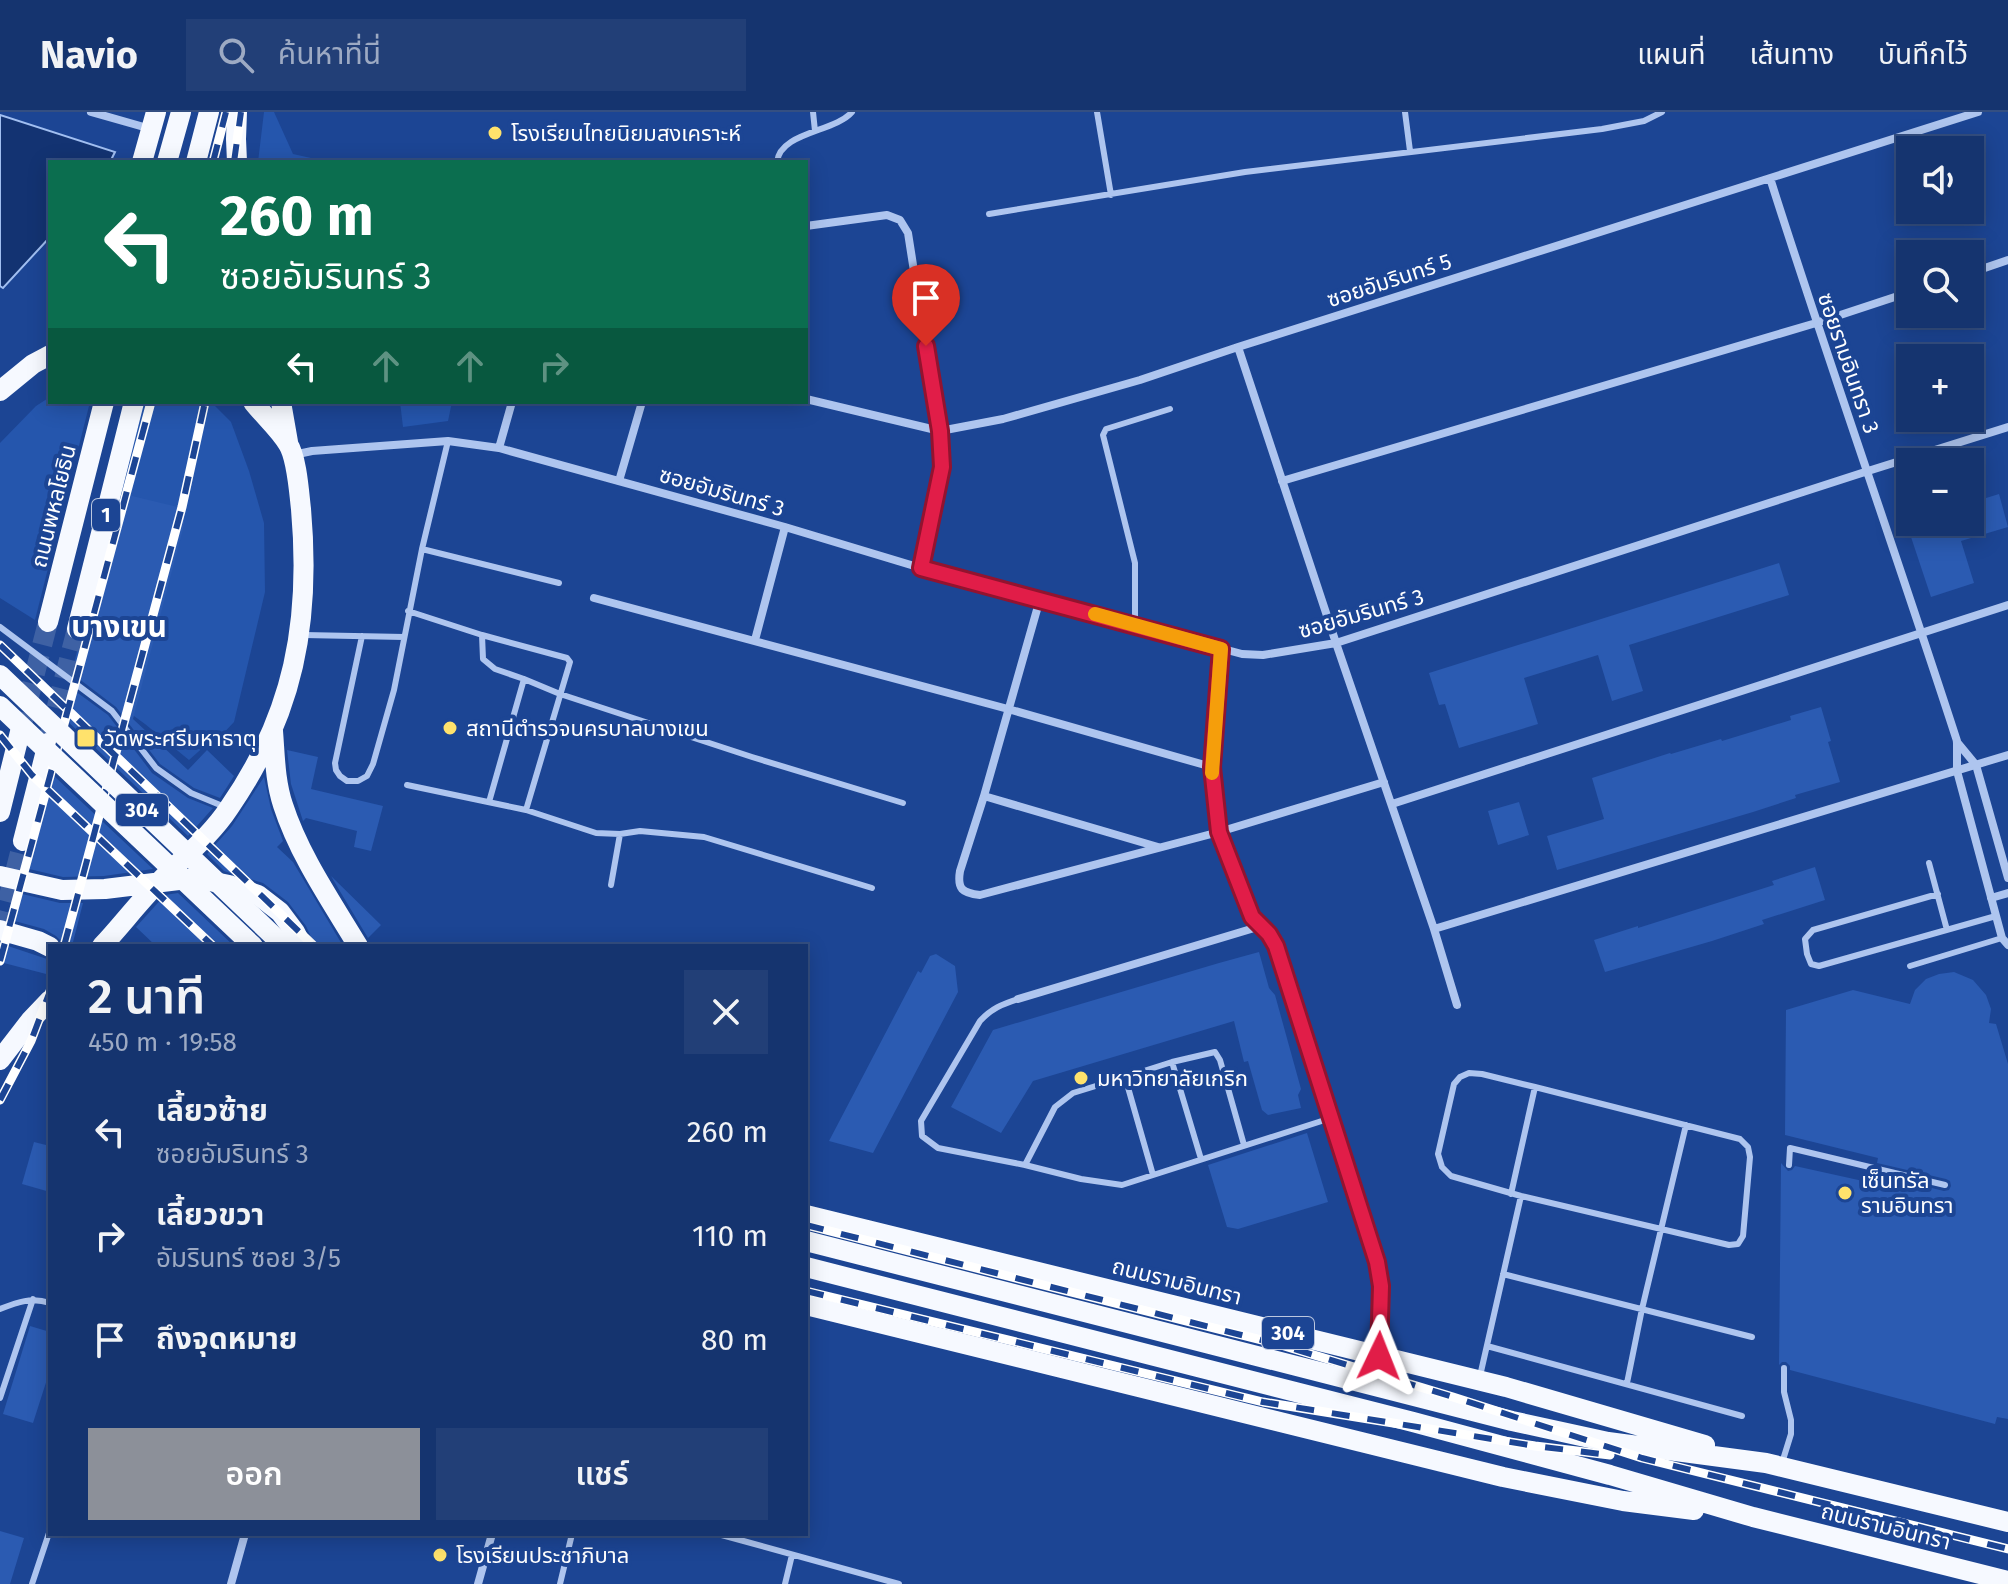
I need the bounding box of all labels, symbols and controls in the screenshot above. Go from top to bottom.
search box [186,19,746,91]
text: Navio [40,32,138,78]
icon: search [214,33,258,77]
text: ค้นหาที่นี่ [278,36,381,72]
text: แผนที่ [1637,38,1705,71]
text: เส้นทาง [1749,38,1834,71]
text: บันทึกไว้ [1878,38,1968,71]
place label: โรงเรียนไทยนิยมสงเคราะห์ [511,120,742,147]
marker: โรงเรียนไทยนิยมสงเคราะห์ [486,124,504,142]
map controls [1896,136,1984,536]
button: sound [1896,136,1984,224]
text: 260 m [220,183,374,250]
icon: left [88,192,192,296]
button: search [1896,240,1984,328]
street label: ซอยอัมรินทร์ 5 [1324,248,1455,313]
text: ซอยอัมรินทร์ 3 [220,255,431,299]
pin [892,264,960,346]
icon: arrive [904,276,948,320]
street label: ซอยรามอินทรา 3 [1812,289,1885,437]
icon: left [280,344,324,388]
icon: ahead [364,344,408,388]
icon: ahead [448,344,492,388]
icon: right [532,344,576,388]
button: + [1896,344,1984,432]
street label: ถนนพหลโยธิน [25,442,82,570]
button: − [1896,448,1984,536]
street label: ซอยอัมรินทร์ 3 [656,461,788,522]
road number: 1 [92,499,120,531]
street label: ซอยอัมรินทร์ 3 [1295,583,1427,644]
district label: บางเขน [71,609,167,645]
place label: สถานีตำรวจนครบาลบางเขน [466,715,709,742]
marker: สถานีตำรวจนครบาลบางเขน [441,719,459,737]
place label: วัดพระศรีมหาธาตุ [104,725,257,752]
marker: วัดพระศรีมหาธาตุ [75,727,97,749]
road number: 304 [116,794,168,826]
text: 2 นาที [88,968,205,1026]
button: close [684,970,768,1054]
text: 450 m · 19:58 [88,1027,237,1058]
place label: มหาวิทยาลัยเกริก [1097,1065,1248,1092]
marker: มหาวิทยาลัยเกริก [1072,1069,1090,1087]
text: เลี้ยวซ้าย [156,1093,268,1129]
icon: left [88,1110,132,1154]
text: 260 m [687,1114,768,1150]
text: ซอยอัมรินทร์ 3 [156,1139,309,1170]
place label: เซ็นทรัล รามอินทรา [1861,1167,1953,1219]
marker: เซ็นทรัล รามอินทรา [1836,1184,1854,1202]
text: เลี้ยวขวา [156,1197,264,1233]
icon: right [88,1214,132,1258]
text: 110 m [692,1218,768,1254]
text: อัมรินทร์ ซอย 3/5 [156,1243,341,1274]
street label: ถนนรามอินทรา [1109,1252,1244,1311]
position arrow [1337,1314,1421,1398]
road number: 304 [1262,1317,1314,1349]
icon: arrive [88,1318,132,1362]
text: ถึงจุดหมาย [156,1321,297,1357]
text: 80 m [701,1322,768,1358]
button: ออก [88,1428,420,1520]
button: แชร์ [436,1428,768,1520]
street label: ถนนรามอินทรา [1818,1497,1953,1556]
place label: โรงเรียนประชาภิบาล [456,1542,629,1569]
marker: โรงเรียนประชาภิบาล [431,1546,449,1564]

